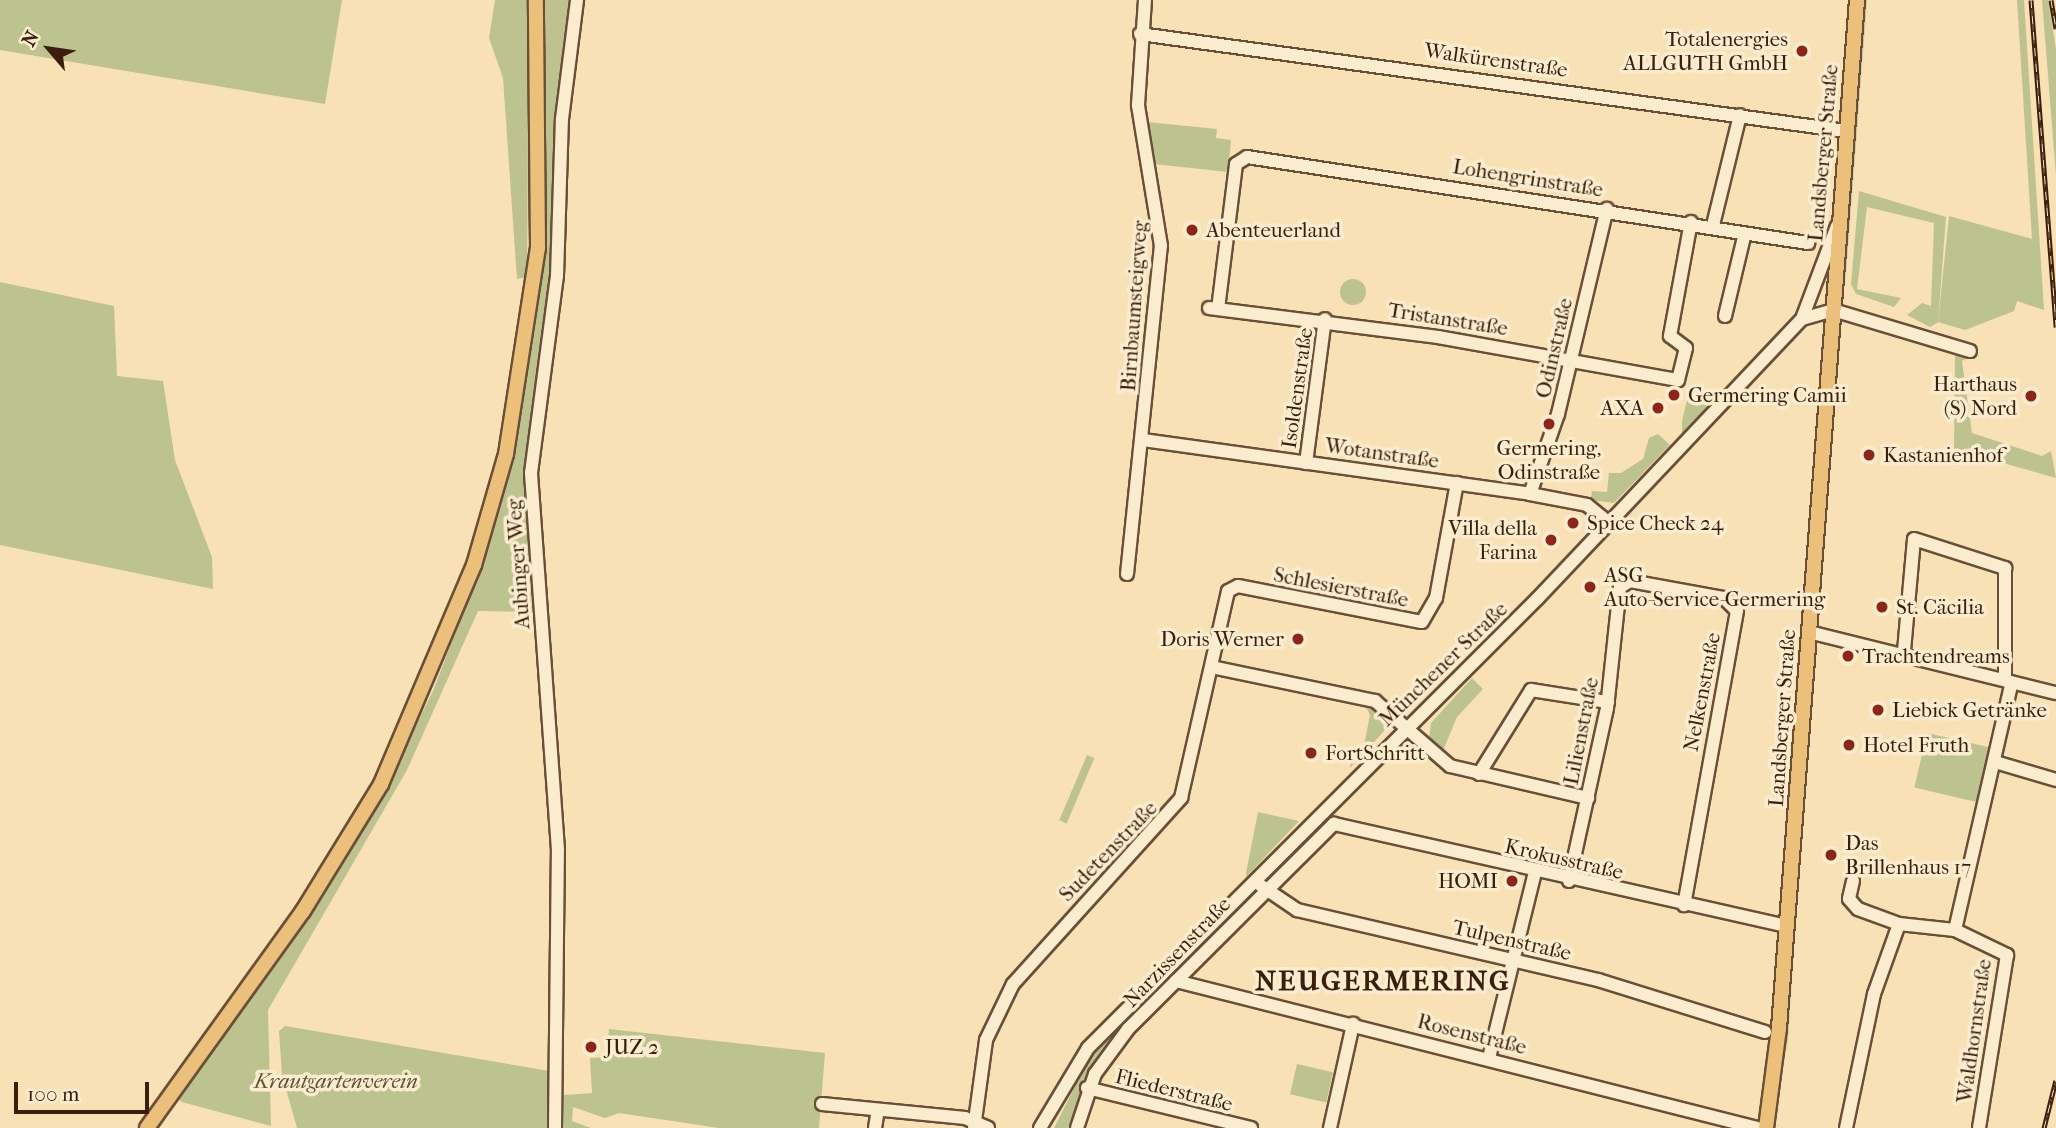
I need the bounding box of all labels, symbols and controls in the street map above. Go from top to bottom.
north arrow [14,14,84,84]
place label: Totalenergies ALLGUTH GmbH [1623,26,1788,76]
text: N [18,27,44,50]
street label: Walkürenstraße [1423,37,1569,83]
marker: Totalenergies ALLGUTH GmbH [1794,43,1810,59]
street label: Landsberger Straße [1803,63,1843,243]
street label: Lohengrinstraße [1451,154,1605,202]
place label: Abenteuerland [1206,217,1341,243]
street label: Birnbaumsteigweg [1115,220,1153,392]
marker: Abenteuerland [1184,222,1200,238]
street label: Odinstraße [1530,295,1578,401]
street label: Tristanstraße [1386,297,1510,341]
street label: Isoldenstraße [1276,326,1318,450]
place label: Harthaus (S) Nord [1933,371,2017,421]
place label: Germering Camii [1688,382,1847,408]
marker: Germering Camii [1666,387,1682,403]
marker: Harthaus (S) Nord [2023,388,2039,404]
place label: AXA [1600,395,1644,421]
marker: AXA [1650,400,1666,416]
marker: Germering, Odinstraße [1541,416,1557,432]
street label: Wotanstraße [1323,433,1441,473]
place label: Germering, Odinstraße [1497,435,1601,485]
place label: Kastanienhof [1883,442,2003,468]
marker: Kastanienhof [1861,447,1877,463]
street label: Aubinger Weg [501,498,535,630]
place label: Spice Check 24 [1587,510,1723,536]
place label: Villa della Farina [1448,515,1537,565]
marker: Spice Check 24 [1565,515,1581,531]
marker: Villa della Farina [1543,532,1559,548]
street label: Schlesierstraße [1271,562,1411,612]
place label: ASG Auto-Service-Germering [1604,562,1825,612]
marker: ASG Auto-Service-Germering [1582,579,1598,595]
place label: St. Cäcilia [1896,594,1984,620]
street label: Münchener Straße [1373,596,1513,732]
marker: St. Cäcilia [1874,599,1890,615]
place label: Doris Werner [1160,626,1284,652]
street label: Landsberger Straße [1763,628,1801,808]
street label: Nelkenstraße [1678,630,1726,754]
marker: Doris Werner [1290,631,1306,647]
place label: Trachtendreams [1862,643,2010,669]
marker: Trachtendreams [1840,648,1856,664]
street label: Lilienstraße [1558,675,1604,787]
place label: Liebick Getränke [1892,697,2047,723]
marker: Liebick Getränke [1870,702,1886,718]
place label: Hotel Fruth [1863,732,1969,758]
marker: Hotel Fruth [1841,737,1857,753]
place label: FortSchritt [1325,740,1425,766]
marker: FortSchritt [1303,745,1319,761]
street label: Sudetenstraße [1054,795,1162,907]
place label: Das Brillenhaus 17 [1845,830,1971,880]
street label: Krokusstraße [1502,833,1626,885]
marker: Das Brillenhaus 17 [1823,847,1839,863]
place label: HOMI [1438,868,1498,894]
marker: HOMI [1504,873,1520,889]
street label: Narzissenstraße [1118,892,1236,1012]
street label: Tulpenstraße [1450,914,1574,966]
street label: Waldhornstraße [1951,957,1997,1105]
district label: NEUGERMERING [1257,964,1509,998]
street label: Rosenstraße [1415,1008,1529,1060]
place label: JUZ 2 [605,1034,659,1060]
marker: JUZ 2 [583,1039,599,1055]
street label: Fliederstraße [1113,1063,1235,1117]
scale bar [18,1068,152,1112]
park label: Krautgartenverein [254,1068,418,1094]
text: 100 m [27,1082,80,1106]

